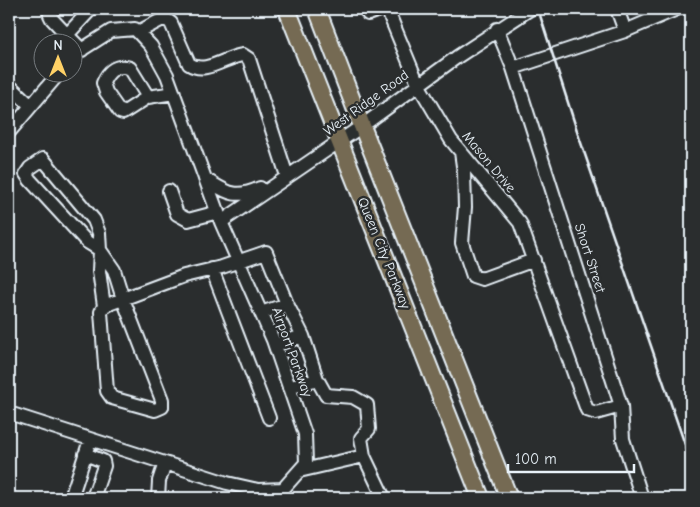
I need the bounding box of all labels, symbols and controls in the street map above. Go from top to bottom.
north arrow [32,32,82,82]
text: N [53,37,63,54]
street label: West Ridge Road [320,66,412,140]
street label: Mason Drive [458,128,520,196]
street label: Queen City Parkway [354,195,414,312]
street label: Short Street [571,221,610,296]
street label: Airport Parkway [268,305,316,400]
scale bar [508,442,634,474]
text: 100 m [515,450,557,468]

